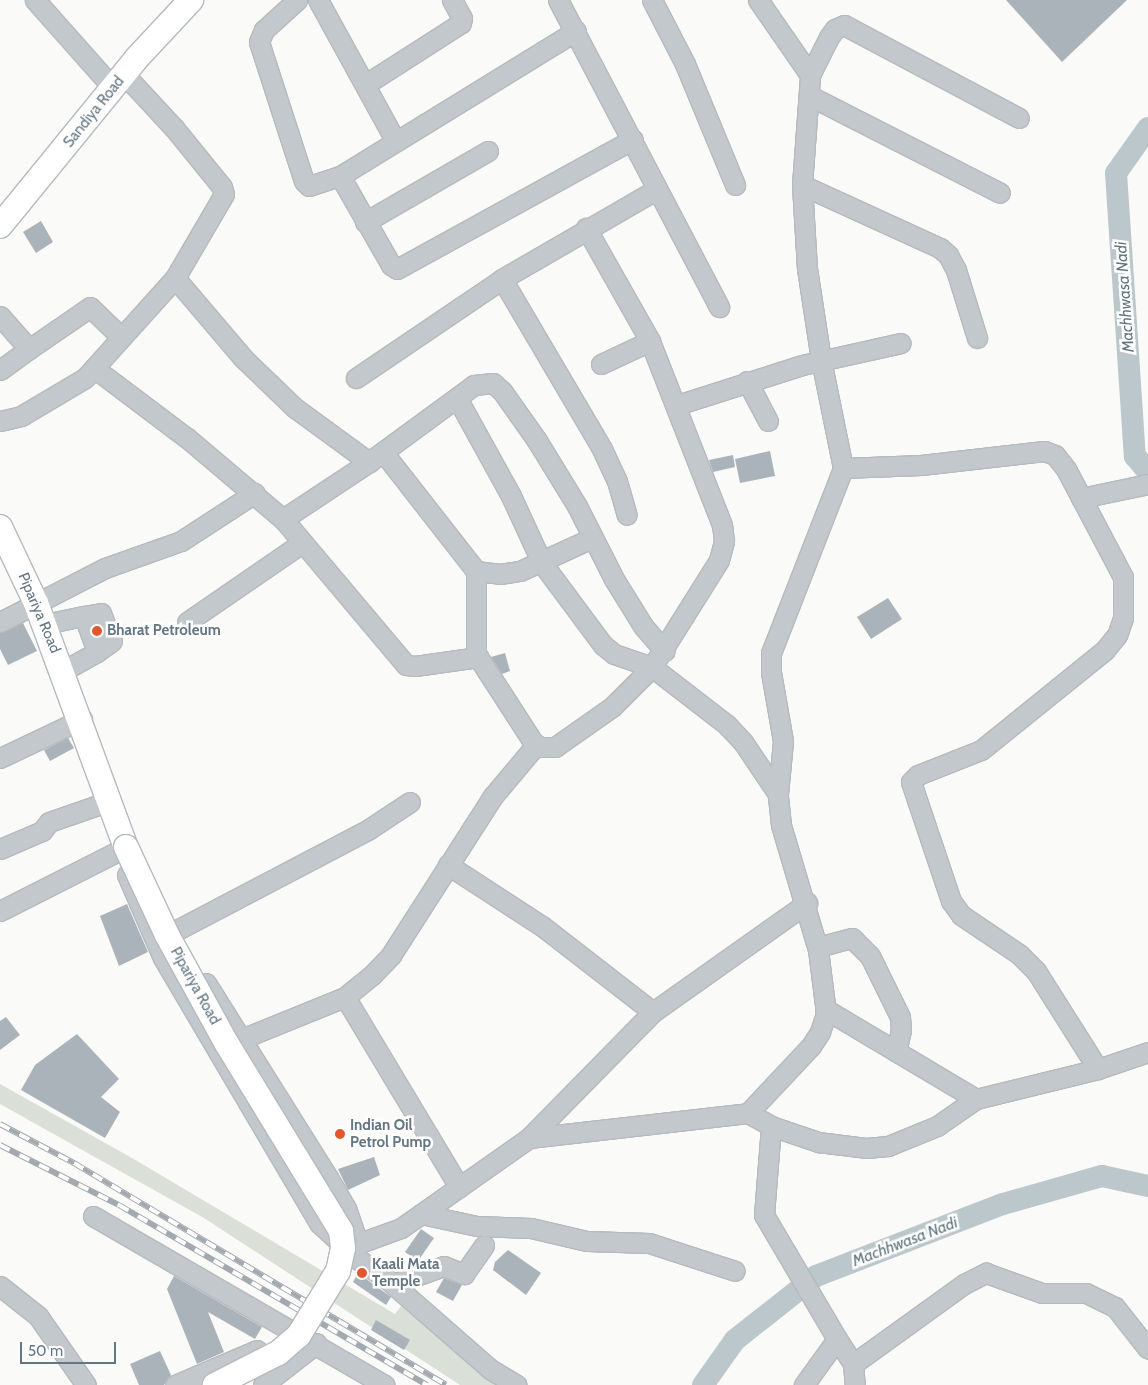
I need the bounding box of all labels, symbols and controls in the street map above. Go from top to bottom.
street label: Sandiya Road [60,73,128,151]
water label: Machhwasa Nadi [1112,241,1138,353]
street label: Pipariya Road [14,570,64,656]
place label: Bharat Petroleum [107,622,221,640]
marker: Bharat Petroleum [91,625,103,637]
street label: Pipariya Road [166,944,224,1028]
place label: Indian Oil Petrol Pump [350,1116,431,1151]
marker: Indian Oil Petrol Pump [334,1128,346,1140]
water label: Machhwasa Nadi [850,1213,960,1271]
place label: Kaali Mata Temple [372,1255,440,1290]
marker: Kaali Mata Temple [356,1267,368,1279]
scale bar [22,1332,119,1364]
text: 50 m [28,1342,63,1360]

